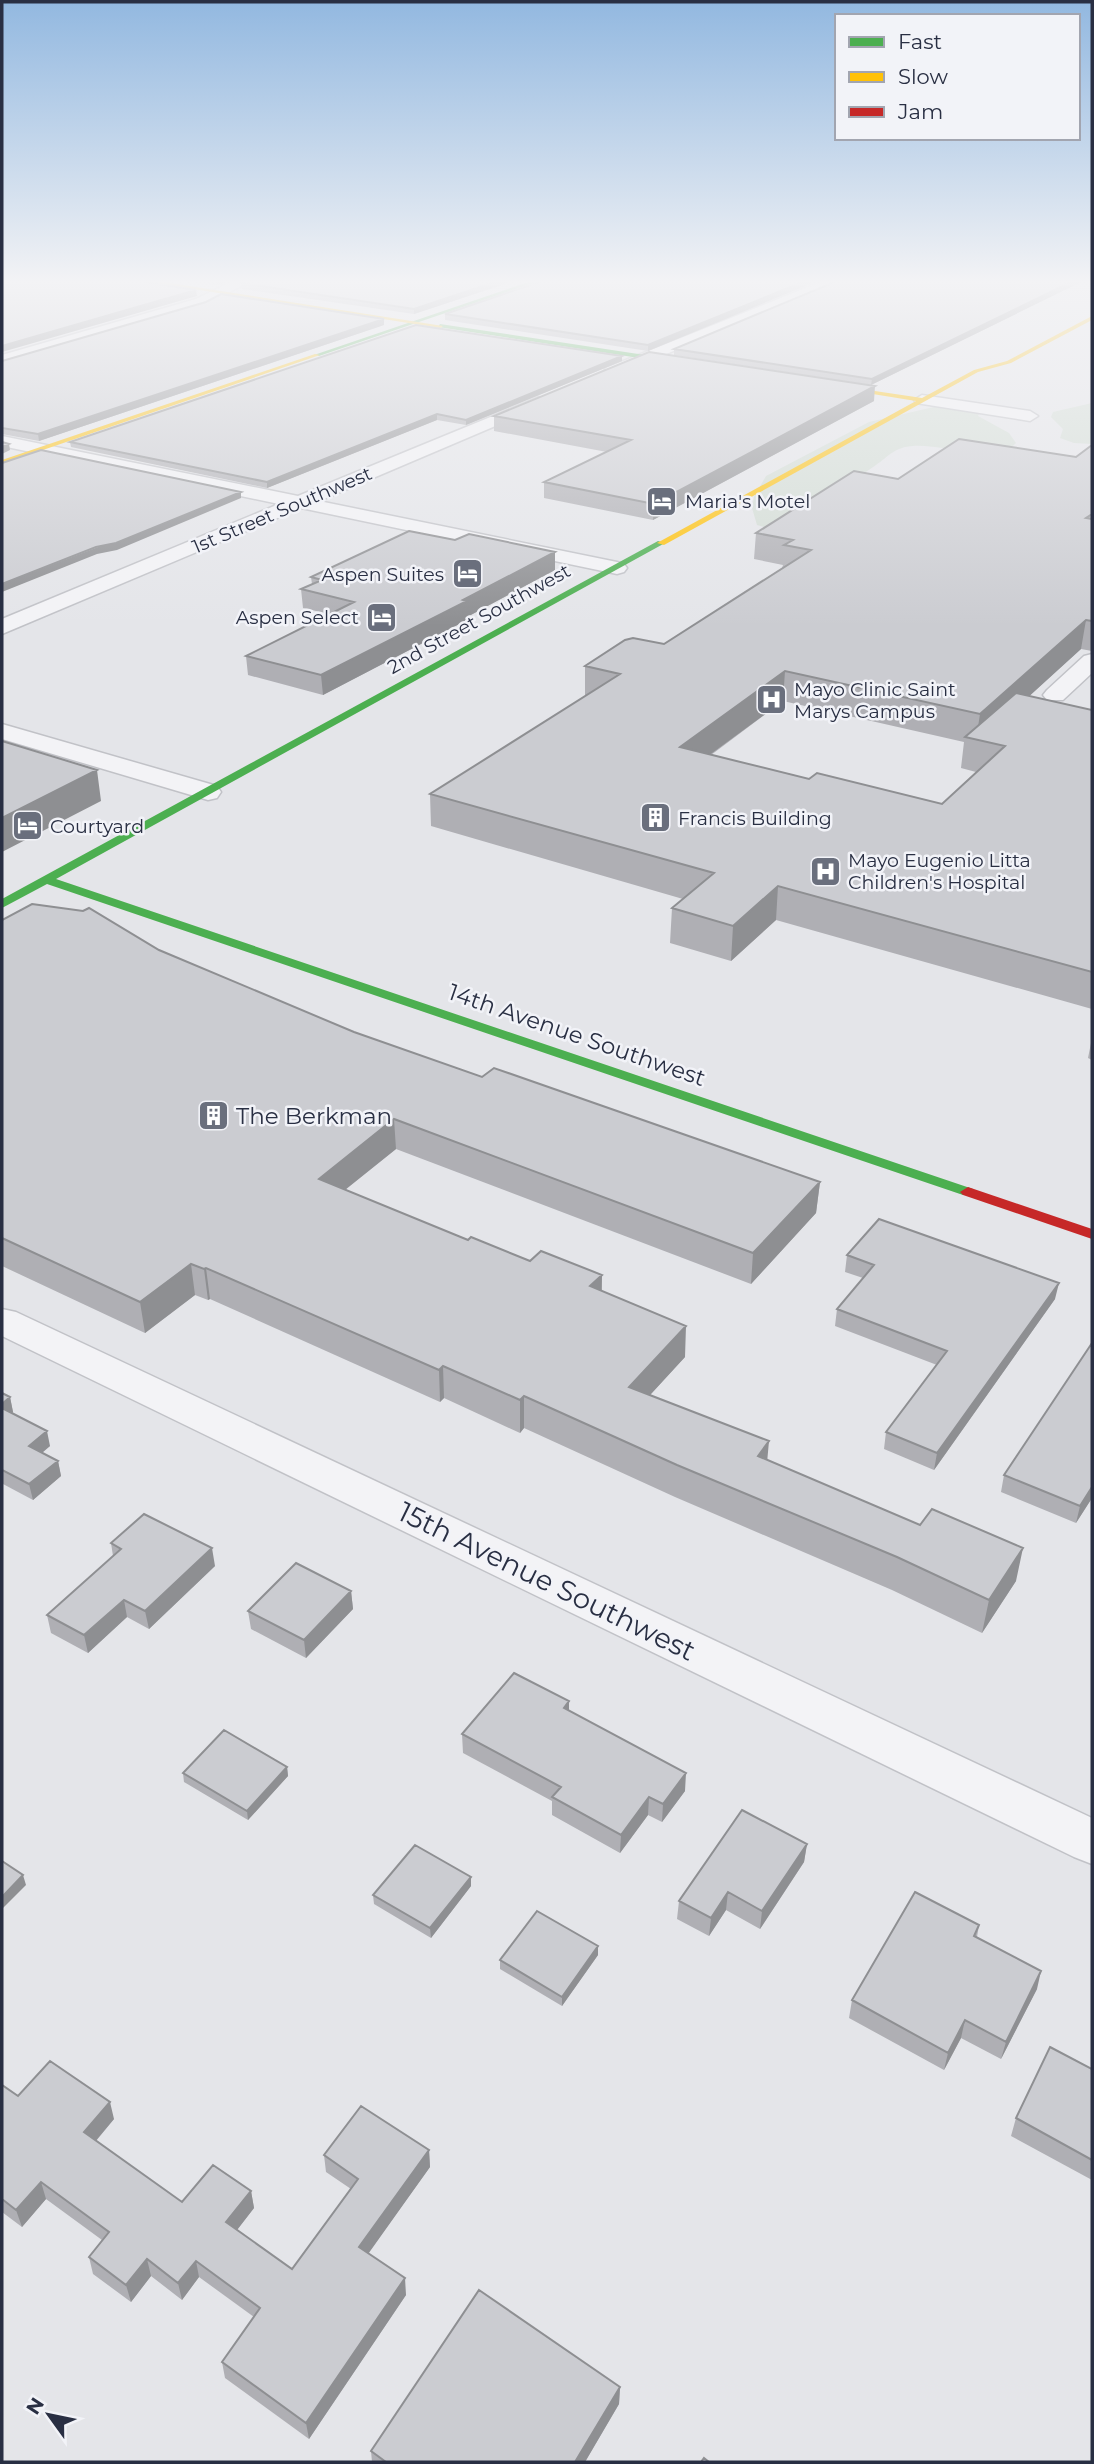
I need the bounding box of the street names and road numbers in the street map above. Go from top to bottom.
street label: 1st Street Southwest [189,462,376,558]
street label: 2nd Street Southwest [384,559,575,679]
street label: 14th Avenue Southwest [445,978,709,1092]
street label: 15th Avenue Southwest [393,1494,701,1668]

